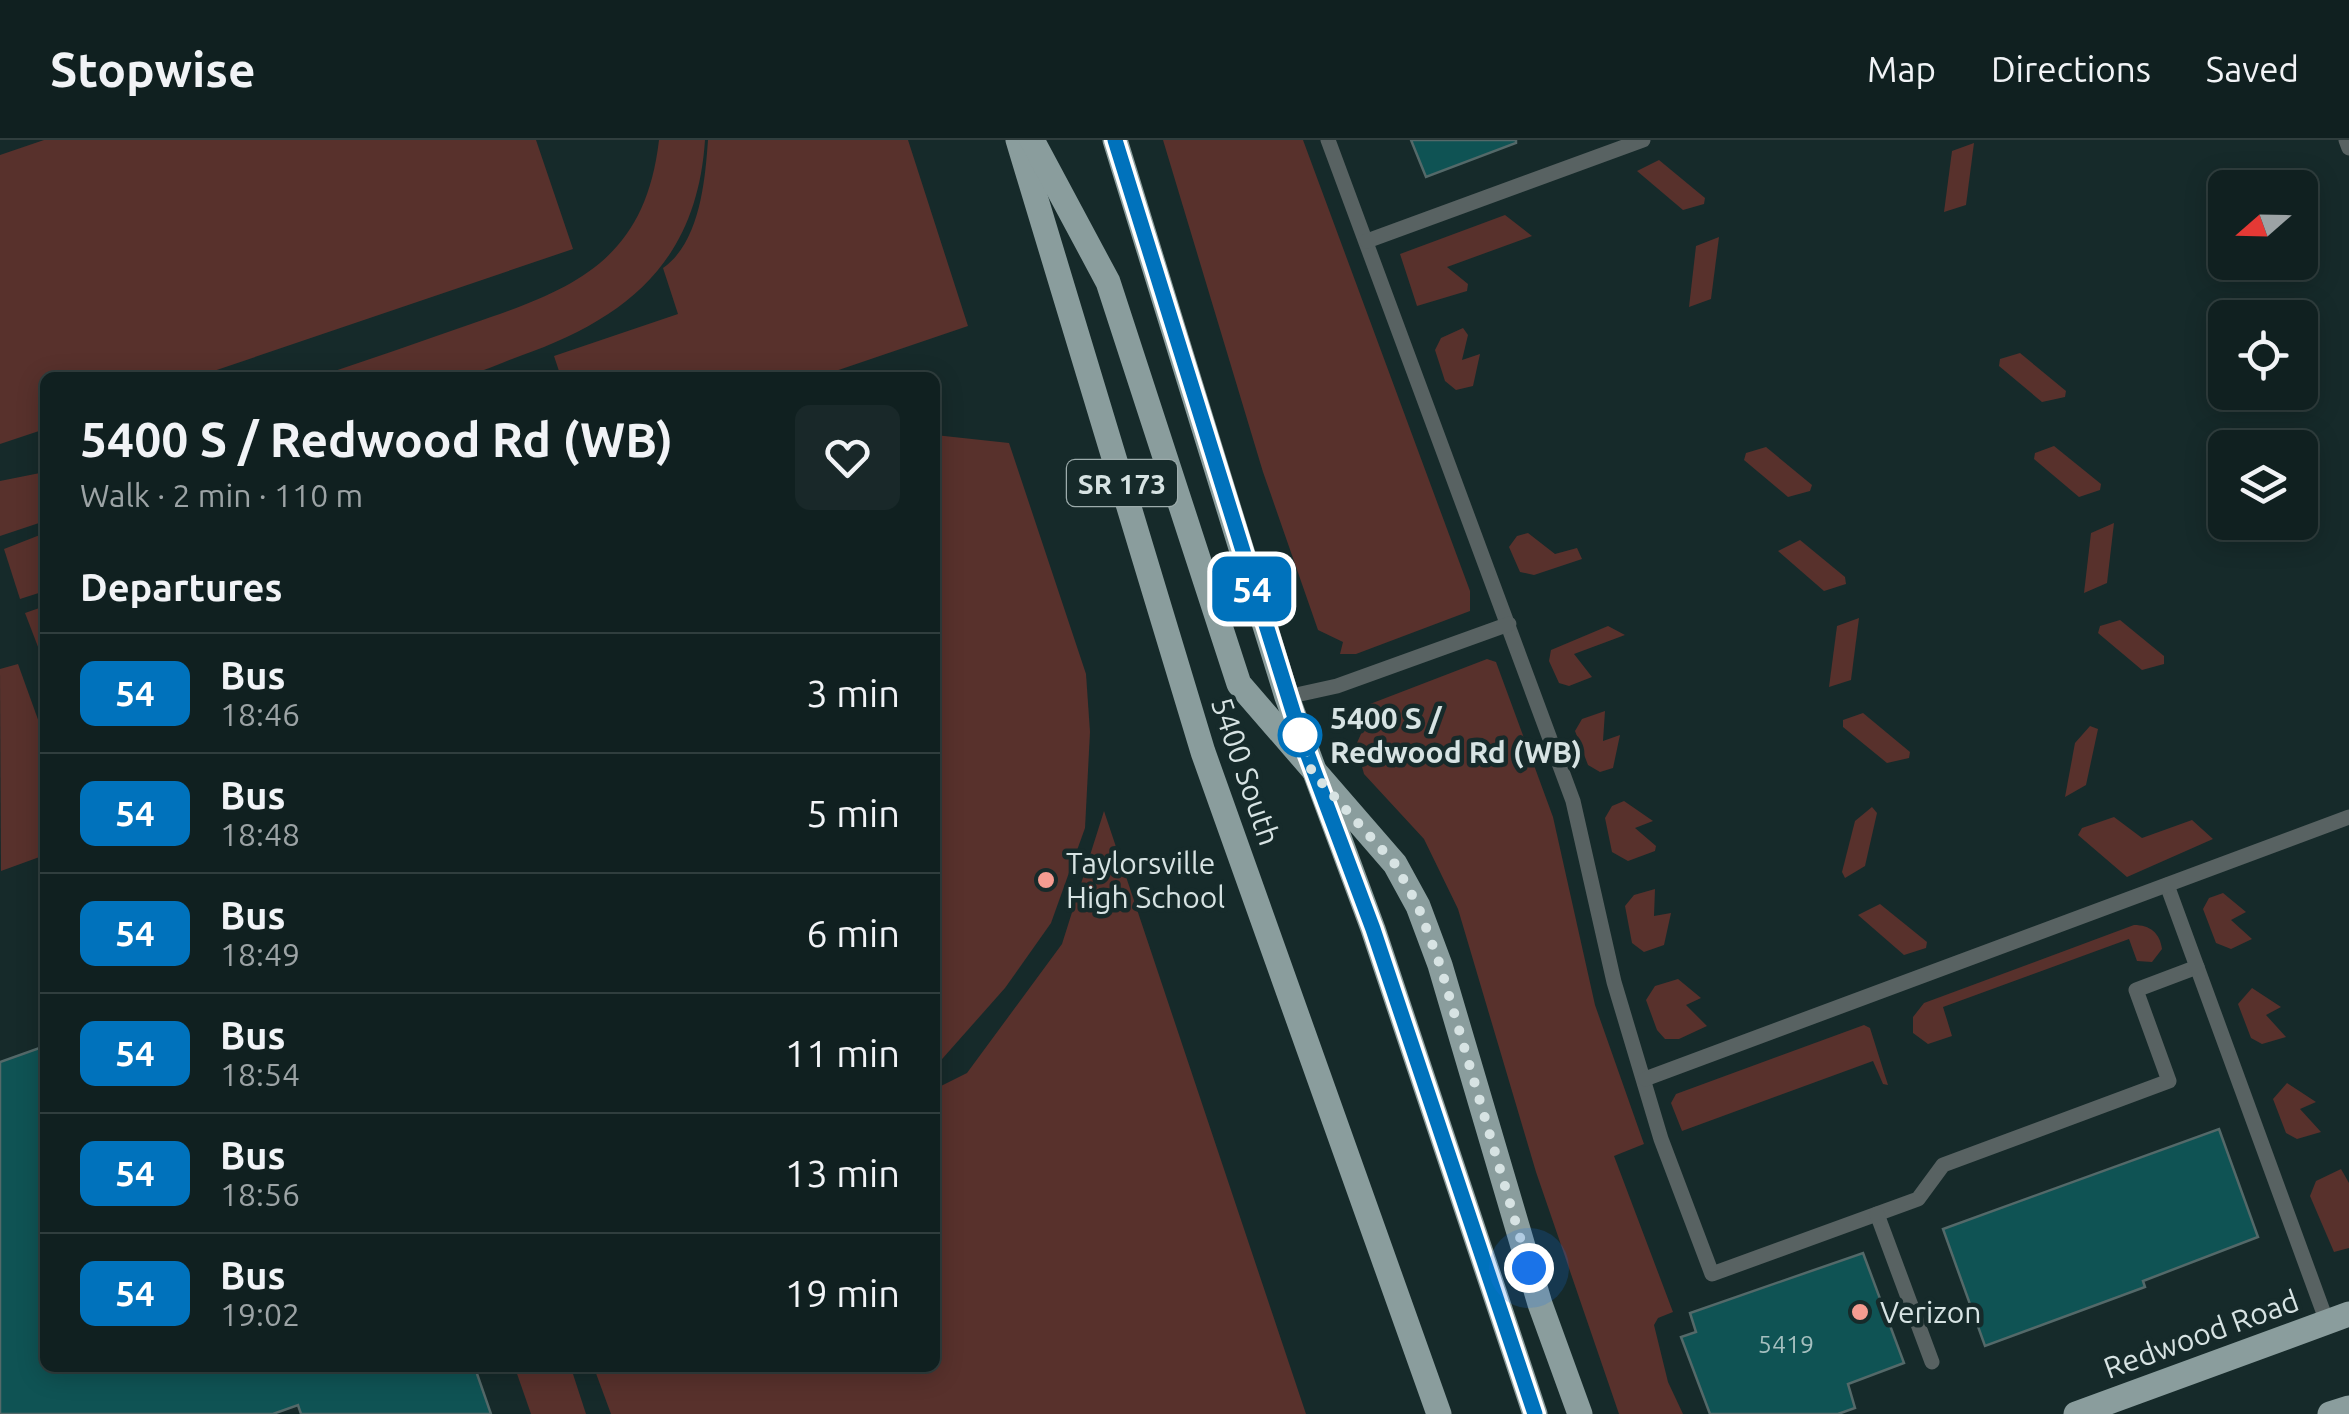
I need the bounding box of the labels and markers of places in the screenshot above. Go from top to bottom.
place label: 5400 S / Redwood Rd (WB) [1330,701,1582,769]
marker: 5400 S / Redwood Rd (WB) [1279,714,1321,756]
place label: Taylorsville High School [1066,846,1225,914]
marker: Taylorsville High School [1035,869,1057,891]
place label: Verizon [1880,1295,1981,1329]
marker: Verizon [1849,1301,1871,1323]

